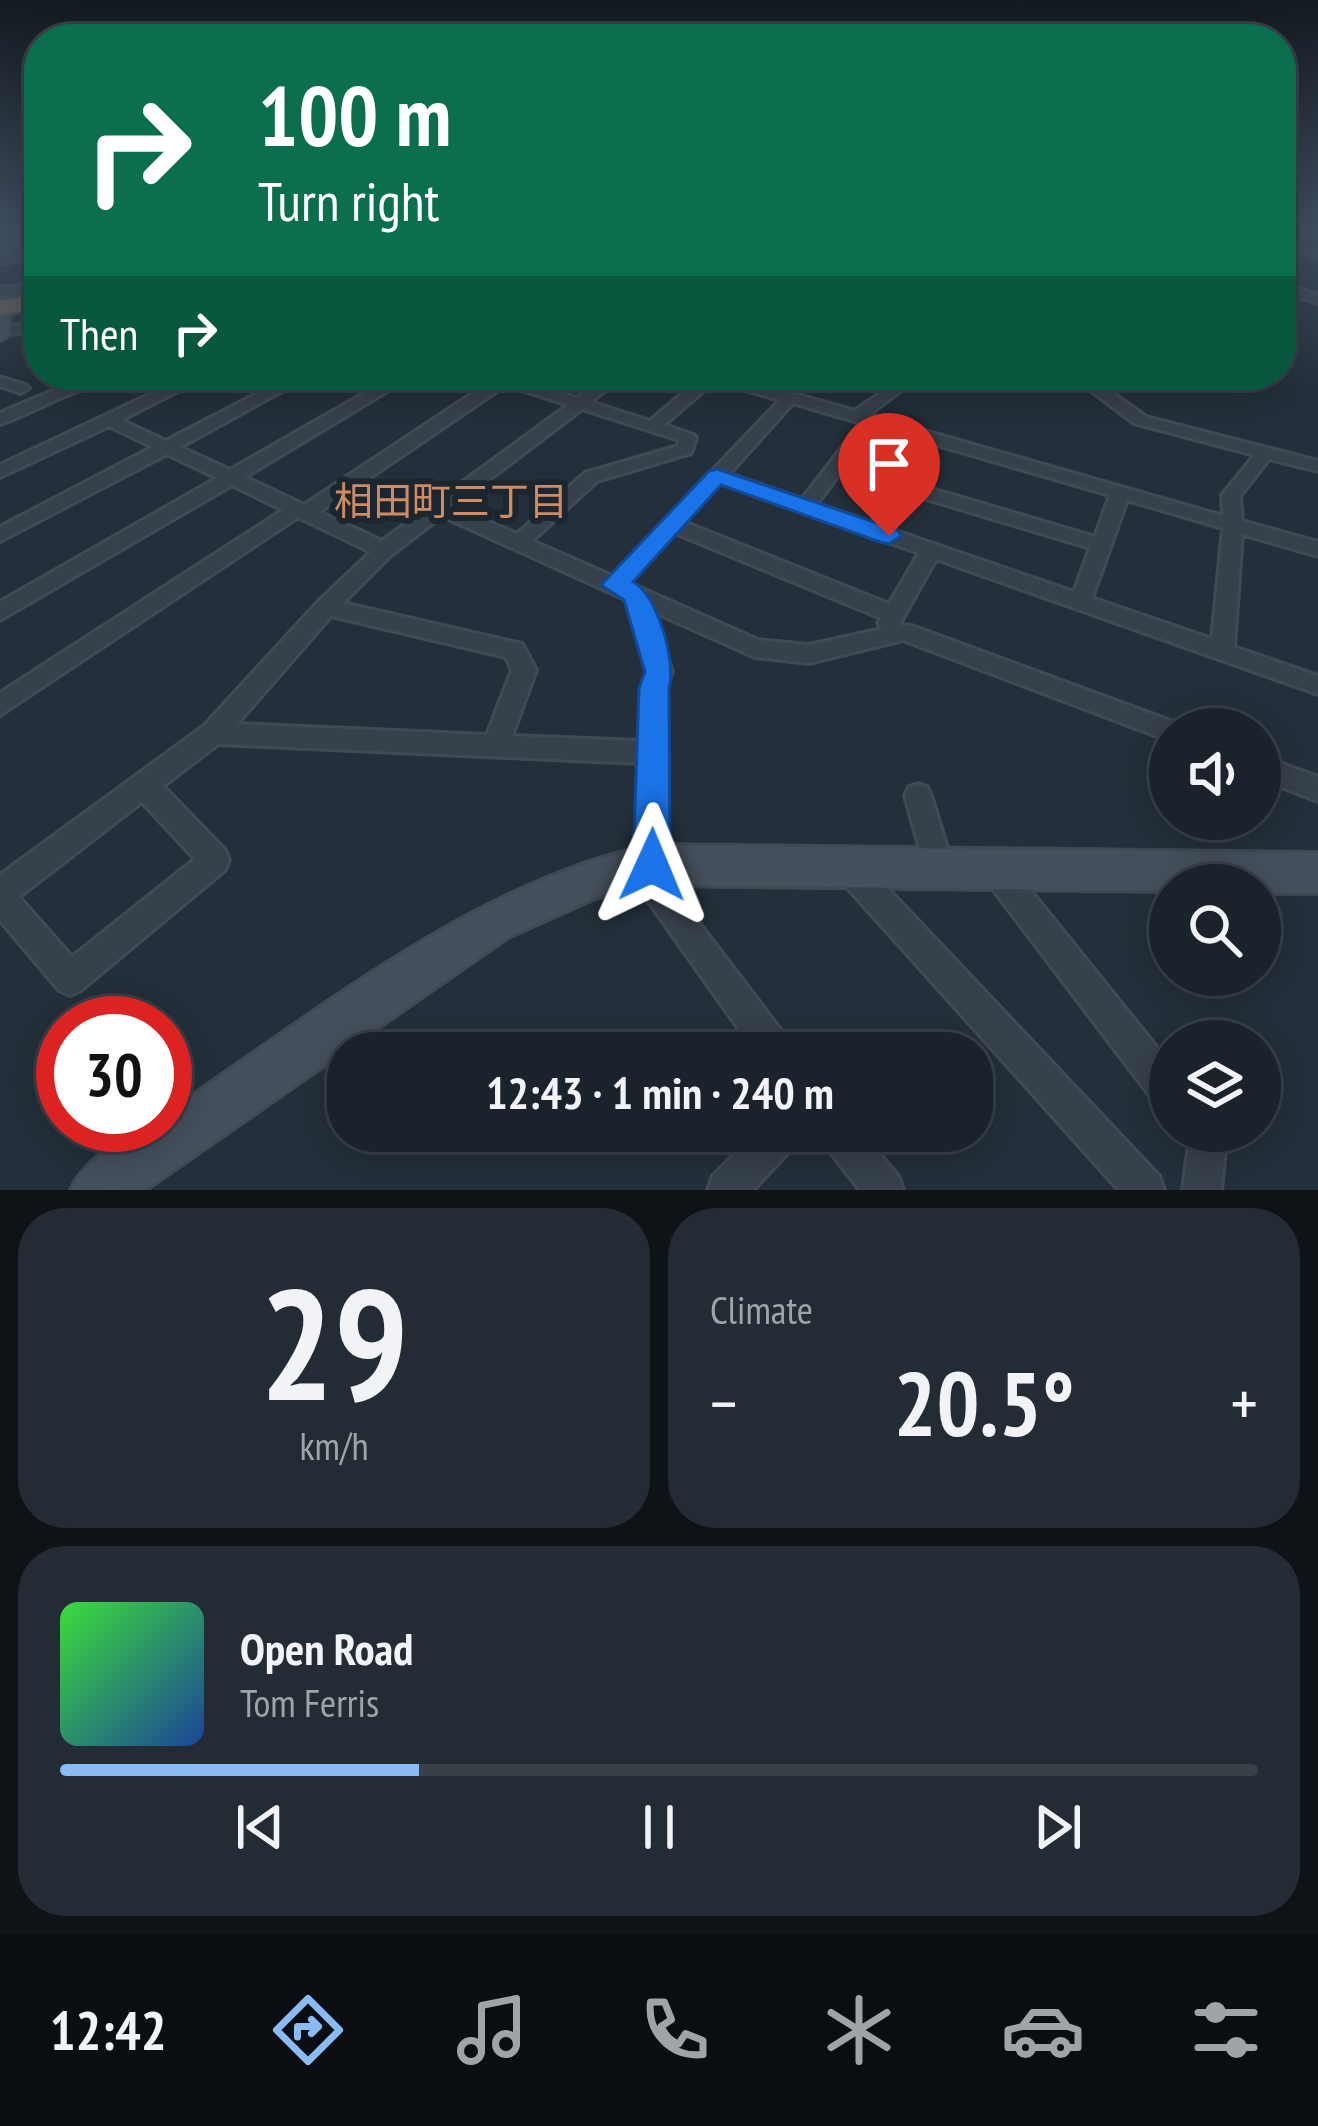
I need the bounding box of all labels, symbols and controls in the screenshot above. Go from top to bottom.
text: 100 m [258,60,451,169]
icon: right [60,72,216,228]
text: Turn right [258,166,439,236]
icon: right [162,300,228,366]
text: Then [60,304,138,362]
pin [838,413,940,536]
icon: arrive [856,431,922,497]
district label: 相田町三丁目 [334,475,568,526]
map controls [1149,708,1281,1152]
button: sound [1149,708,1281,840]
position arrow [589,802,715,928]
button: search [1149,864,1281,996]
speed limit sign: 30 [36,996,192,1152]
button: layers [1149,1020,1281,1152]
text: 12:43 · 1 min · 240 m [486,1063,834,1121]
text: 29 [259,1241,409,1443]
text: Climate [710,1284,813,1335]
text: 20.5° [894,1344,1074,1461]
text: − [710,1360,737,1445]
text: + [1231,1360,1258,1445]
text: km/h [299,1420,369,1471]
text: Open Road [240,1619,413,1677]
text: Tom Ferris [240,1677,379,1728]
icon: previous [227,1794,293,1860]
icon: pause [626,1794,692,1860]
icon: next [1025,1794,1091,1860]
icon: directions [266,1988,350,2072]
icon: music [450,1988,534,2072]
icon: phone [633,1988,717,2072]
icon: climate [817,1988,901,2072]
icon: car [1001,1988,1085,2072]
icon: filters [1184,1988,1268,2072]
text: 12:42 [50,1995,167,2065]

